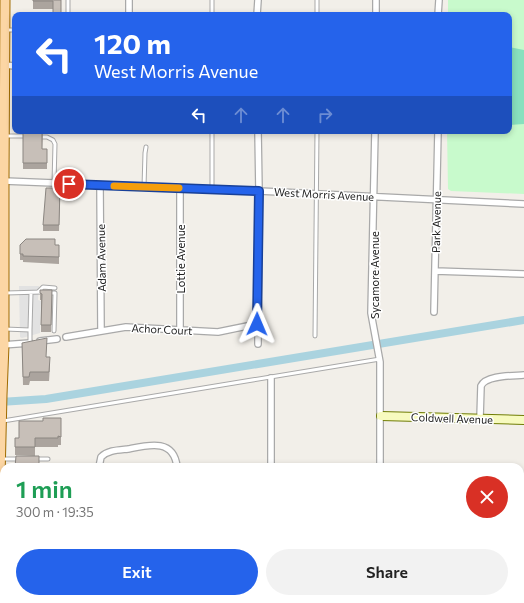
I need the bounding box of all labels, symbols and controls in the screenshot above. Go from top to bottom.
text: 120 m [94,26,171,60]
icon: left [28,28,80,80]
text: West Morris Avenue [94,60,258,82]
icon: left [188,104,210,126]
icon: ahead [230,104,252,126]
icon: ahead [272,104,294,126]
icon: right [314,104,336,126]
pin [52,167,86,201]
icon: arrive [58,173,80,195]
street label: West Morris Avenue [274,185,375,203]
street label: Park Avenue [429,191,443,253]
street label: Adam Avenue [94,224,108,292]
street label: Lottie Avenue [174,224,187,294]
street label: Sycamore Avenue [368,231,381,319]
position arrow [236,303,278,345]
street label: Achor Court [131,321,193,337]
street label: Coldwell Avenue [411,410,493,426]
text: 1 min [16,474,73,503]
button: close [466,476,508,518]
text: 300 m · 19:35 [16,504,94,520]
button: Exit [16,549,258,595]
button: Share [266,549,508,595]

